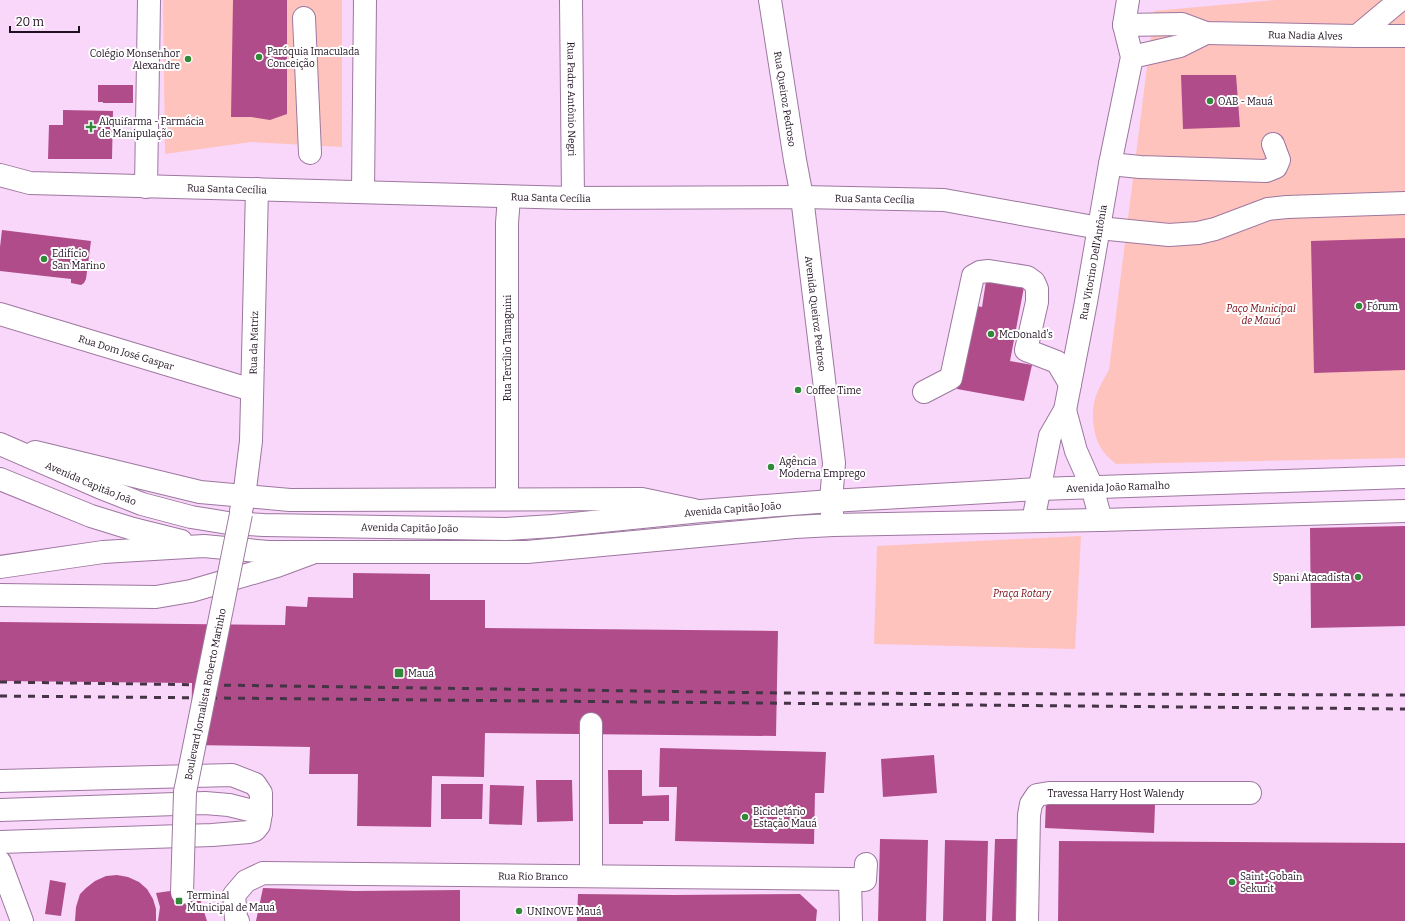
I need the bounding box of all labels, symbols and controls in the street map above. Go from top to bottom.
scale bar [10,8,79,34]
text: 20 m [16,15,45,29]
street label: Rua Nadia Alves [1268,29,1343,43]
street label: Rua Padre Antônio Negri [564,42,578,156]
place label: Paróquia Imaculada Conceição [267,46,360,70]
place label: Colégio Monsenhor Alexandre [90,48,181,72]
street label: Rua Queiroz Pedroso [771,50,798,148]
marker: Paróquia Imaculada Conceição [254,52,264,62]
marker: Colégio Monsenhor Alexandre [183,54,193,64]
marker: OAB - Mauá [1205,96,1215,106]
place label: OAB - Mauá [1218,96,1273,108]
place label: Alquifarma - Farmácia de Manipulação [99,116,204,140]
marker: Alquifarma - Farmácia de Manipulação [86,122,96,132]
street label: Rua Santa Cecília [187,182,267,197]
street label: Rua Santa Cecília [511,191,591,205]
street label: Rua Santa Cecília [835,193,915,206]
street label: Rua Vitorino Dell'Antônia [1078,203,1110,321]
place label: Edifício San Marino [52,247,105,272]
marker: Edifício San Marino [39,254,49,264]
street label: Avenida Queiroz Pedroso [802,255,828,372]
street label: Rua Tercílio Tamagnini [501,295,514,401]
marker: Fórum [1354,301,1364,311]
place label: Fórum [1367,301,1398,313]
park label: Paço Municipal de Mauá [1226,303,1296,327]
street label: Rua da Matriz [248,311,261,375]
marker: McDonald's [986,329,996,339]
place label: McDonald's [999,329,1053,341]
street label: Rua Dom José Gaspar [77,333,176,373]
marker: Coffee Time [793,385,803,395]
place label: Coffee Time [806,385,861,397]
place label: Agência Moderna Emprego [779,455,866,480]
street label: Avenida Capitão João [43,459,138,508]
marker: Agência Moderna Emprego [766,462,776,472]
street label: Avenida João Ramalho [1066,480,1170,495]
street label: Avenida Capitão João [684,500,782,520]
street label: Avenida Capitão João [361,522,459,535]
place label: Spani Atacadista [1273,572,1351,584]
marker: Spani Atacadista [1353,572,1363,582]
park label: Praça Rotary [993,588,1052,600]
street label: Boulevard Jornalista Roberto Marinho [183,607,229,781]
marker: Mauá [393,667,405,679]
place label: Mauá [408,668,434,680]
street label: Travessa Harry Host Walendy [1047,788,1185,800]
place label: Bicicletário Estação Mauá [753,806,817,830]
marker: Bicicletário Estação Mauá [740,812,750,822]
street label: Rua Rio Branco [498,870,568,883]
place label: Saint-Gobain Sekurit [1240,871,1303,895]
marker: Saint-Gobain Sekurit [1227,877,1237,887]
place label: Terminal Municipal de Mauá [187,890,276,914]
marker: Terminal Municipal de Mauá [174,896,184,906]
marker: UNINOVE Mauá [514,906,524,916]
place label: UNINOVE Mauá [527,906,602,918]

